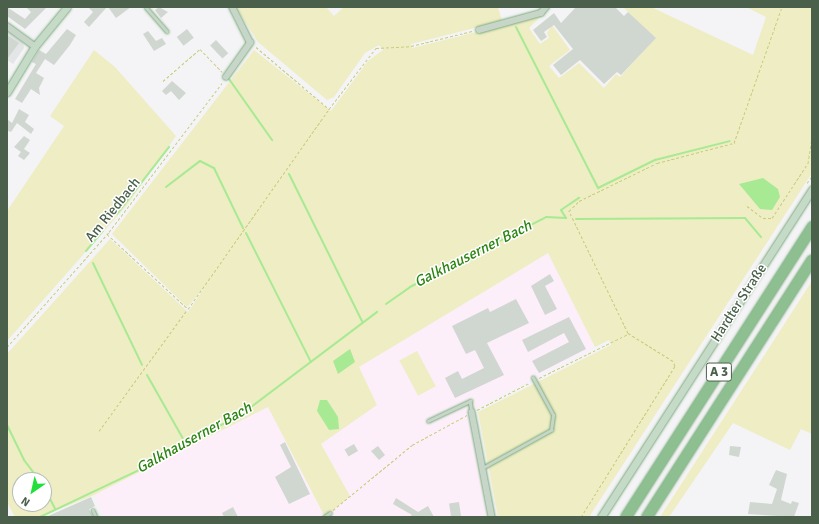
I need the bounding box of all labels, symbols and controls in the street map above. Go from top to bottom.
street label: Am Riedbach [82,174,144,246]
water label: Galkhauserner Bach [411,217,535,291]
street label: Hardter Straße [708,261,770,345]
road number: A 3 [705,361,733,383]
water label: Galkhauserner Bach [133,399,255,477]
north arrow [12,472,52,512]
text: N [19,494,32,509]

